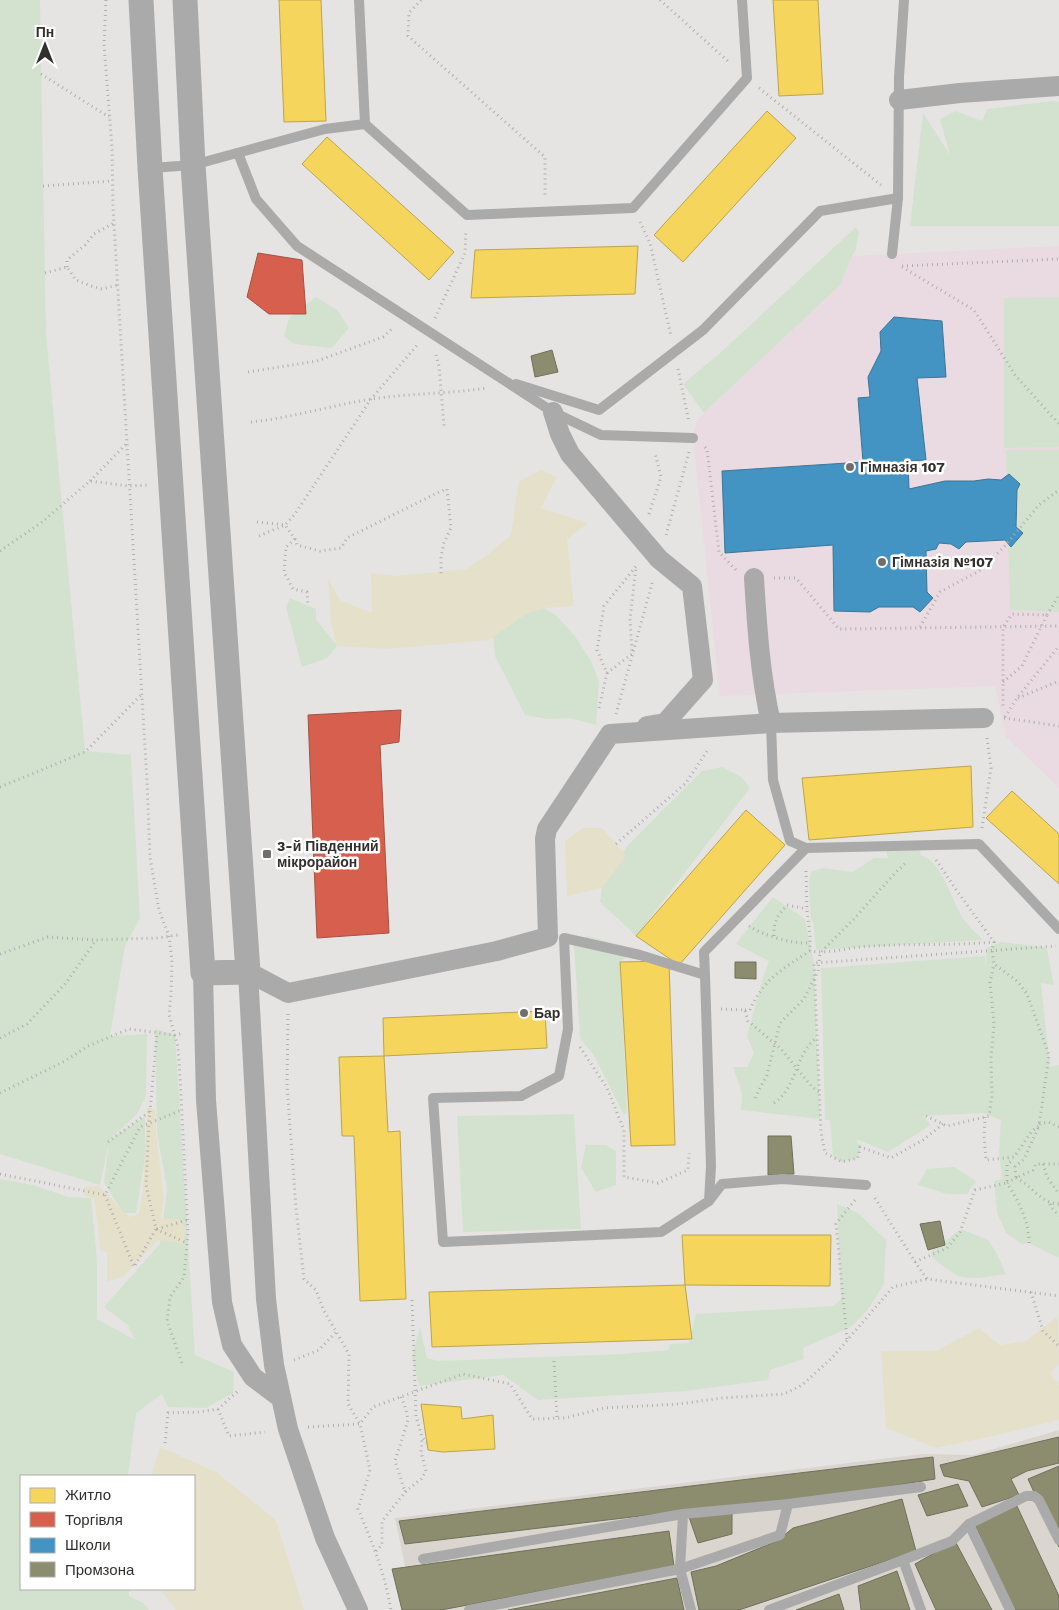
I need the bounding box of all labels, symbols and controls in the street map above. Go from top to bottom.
north arrow [20,20,70,70]
text: Пн [36,24,54,40]
place label: Гімназія 107 [860,459,945,475]
marker: Гімназія 107 [844,461,856,473]
place label: Гімназія №107 [892,554,994,570]
marker: Гімназія №107 [876,556,888,568]
place label: 3-й Південний мікрорайон [277,838,379,870]
marker: 3-й Південний мікрорайон [261,848,273,860]
place label: Бар [534,1005,560,1021]
marker: Бар [518,1007,530,1019]
legend [20,1475,195,1590]
text: Житло [65,1486,111,1504]
text: Торгівля [65,1511,123,1529]
text: Школи [65,1536,111,1554]
text: Промзона [65,1561,135,1579]

